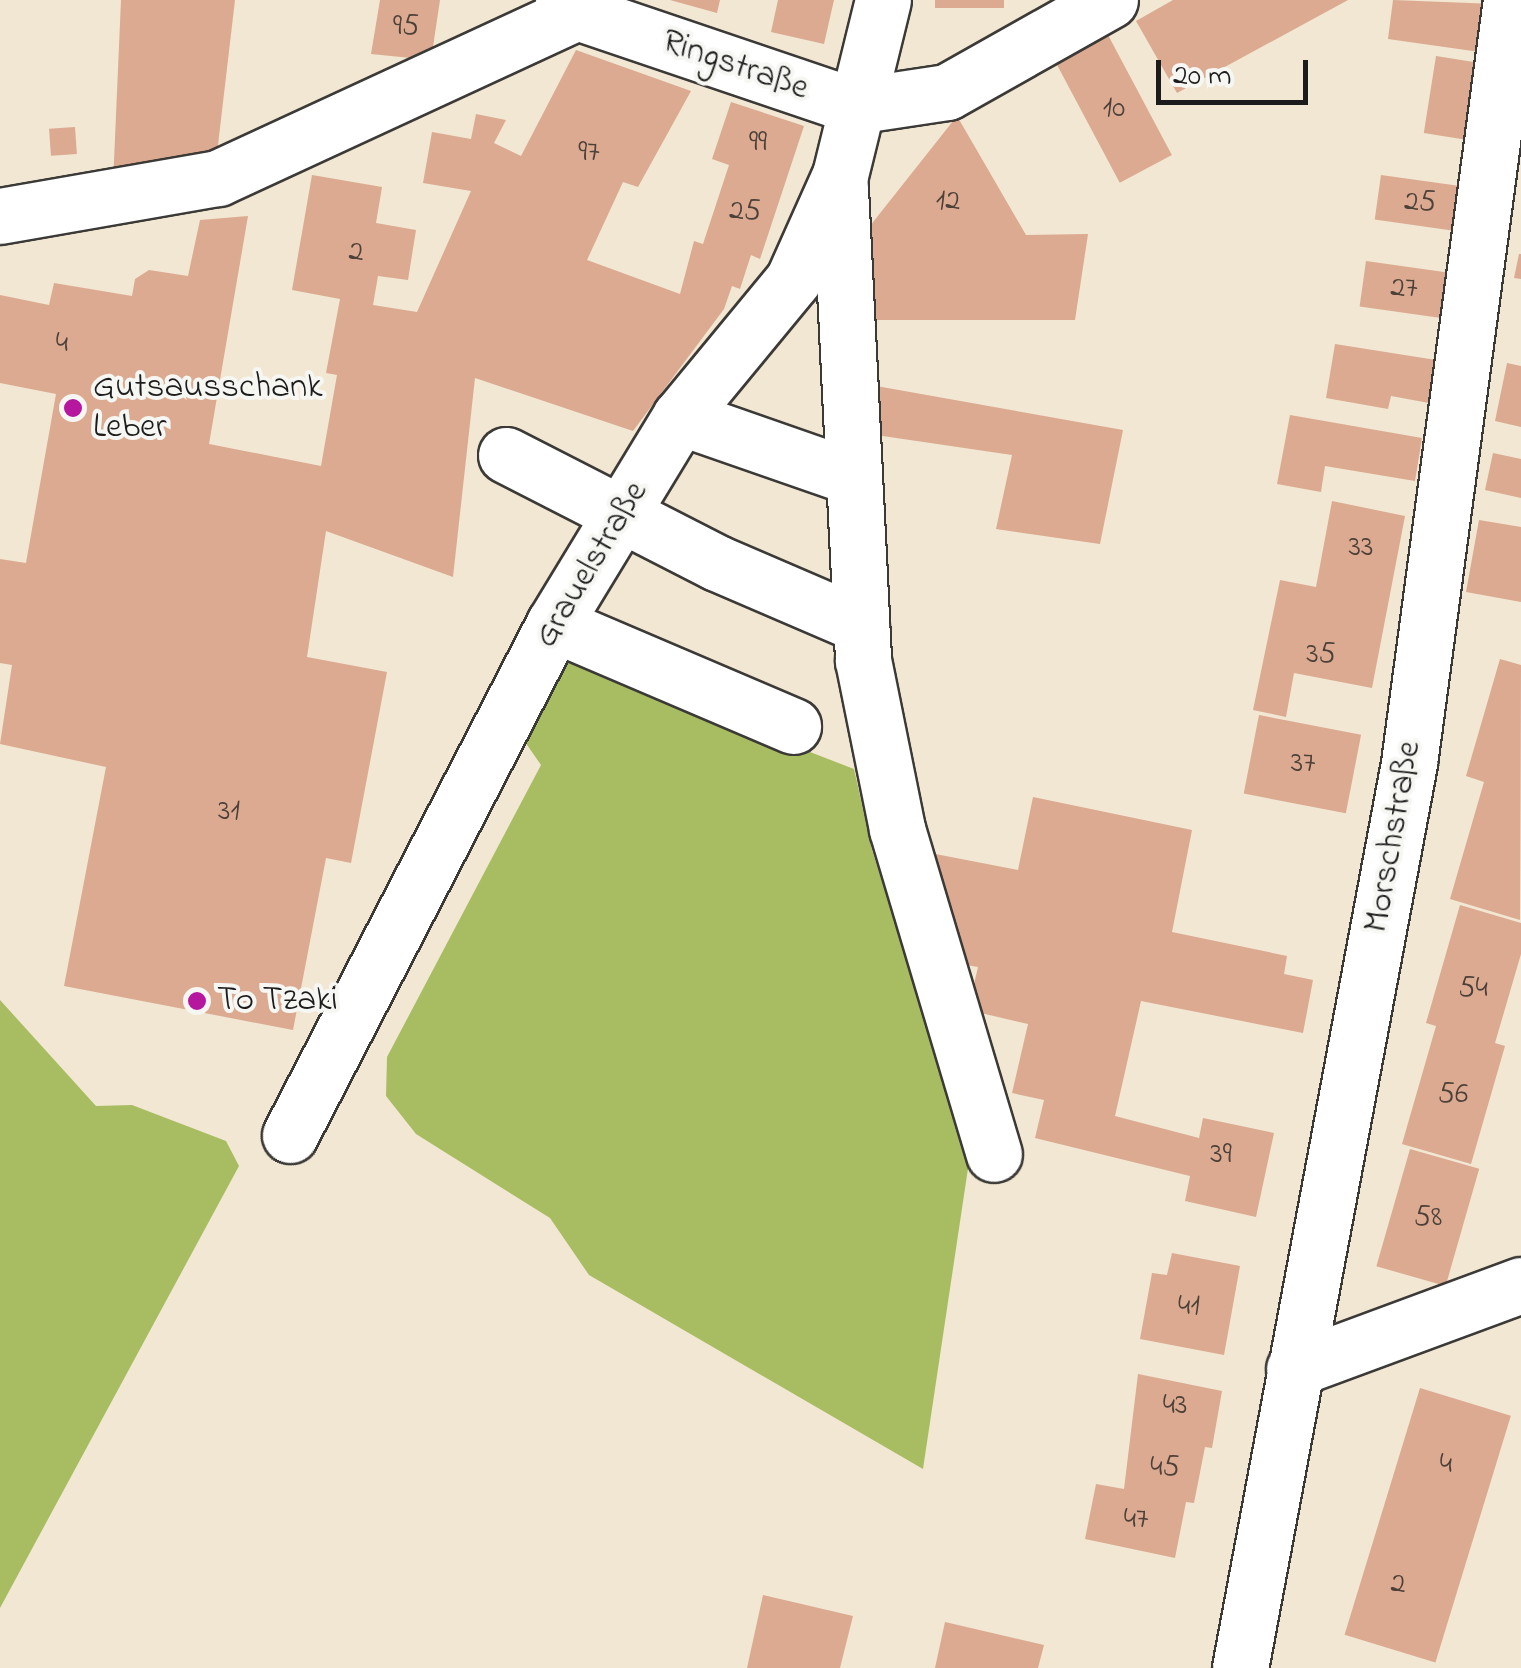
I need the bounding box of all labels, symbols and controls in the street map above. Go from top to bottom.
house number: 95 [393,9,419,45]
street label: Ringstraße [656,21,814,111]
scale bar [1161,40,1314,102]
text: 20 m [1173,55,1232,99]
house number: 10 [1103,91,1125,127]
house number: 99 [749,125,767,161]
house number: 97 [578,135,600,171]
house number: 12 [936,184,960,220]
house number: 25 [1404,185,1436,221]
house number: 25 [729,194,761,230]
house number: 2 [349,235,363,271]
house number: 27 [1390,271,1418,307]
house number: 4 [56,326,68,362]
place label: Gutsausschank Leber [93,367,323,449]
marker: Gutsausschank Leber [62,397,84,419]
street label: Grauelstraße [526,474,658,656]
house number: 33 [1349,530,1373,566]
house number: 35 [1306,637,1336,673]
street label: Morschstraße [1357,738,1431,936]
house number: 37 [1291,746,1315,782]
house number: 31 [218,794,240,830]
house number: 54 [1458,971,1488,1007]
place label: To Tzaki [217,980,338,1022]
marker: To Tzaki [186,990,208,1012]
house number: 56 [1438,1077,1468,1113]
house number: 39 [1210,1137,1232,1173]
house number: 58 [1414,1200,1442,1236]
house number: 41 [1178,1289,1200,1325]
house number: 43 [1163,1388,1187,1424]
house number: 4 [1440,1447,1452,1483]
house number: 45 [1150,1450,1180,1486]
house number: 47 [1124,1502,1148,1538]
house number: 2 [1391,1567,1405,1603]

